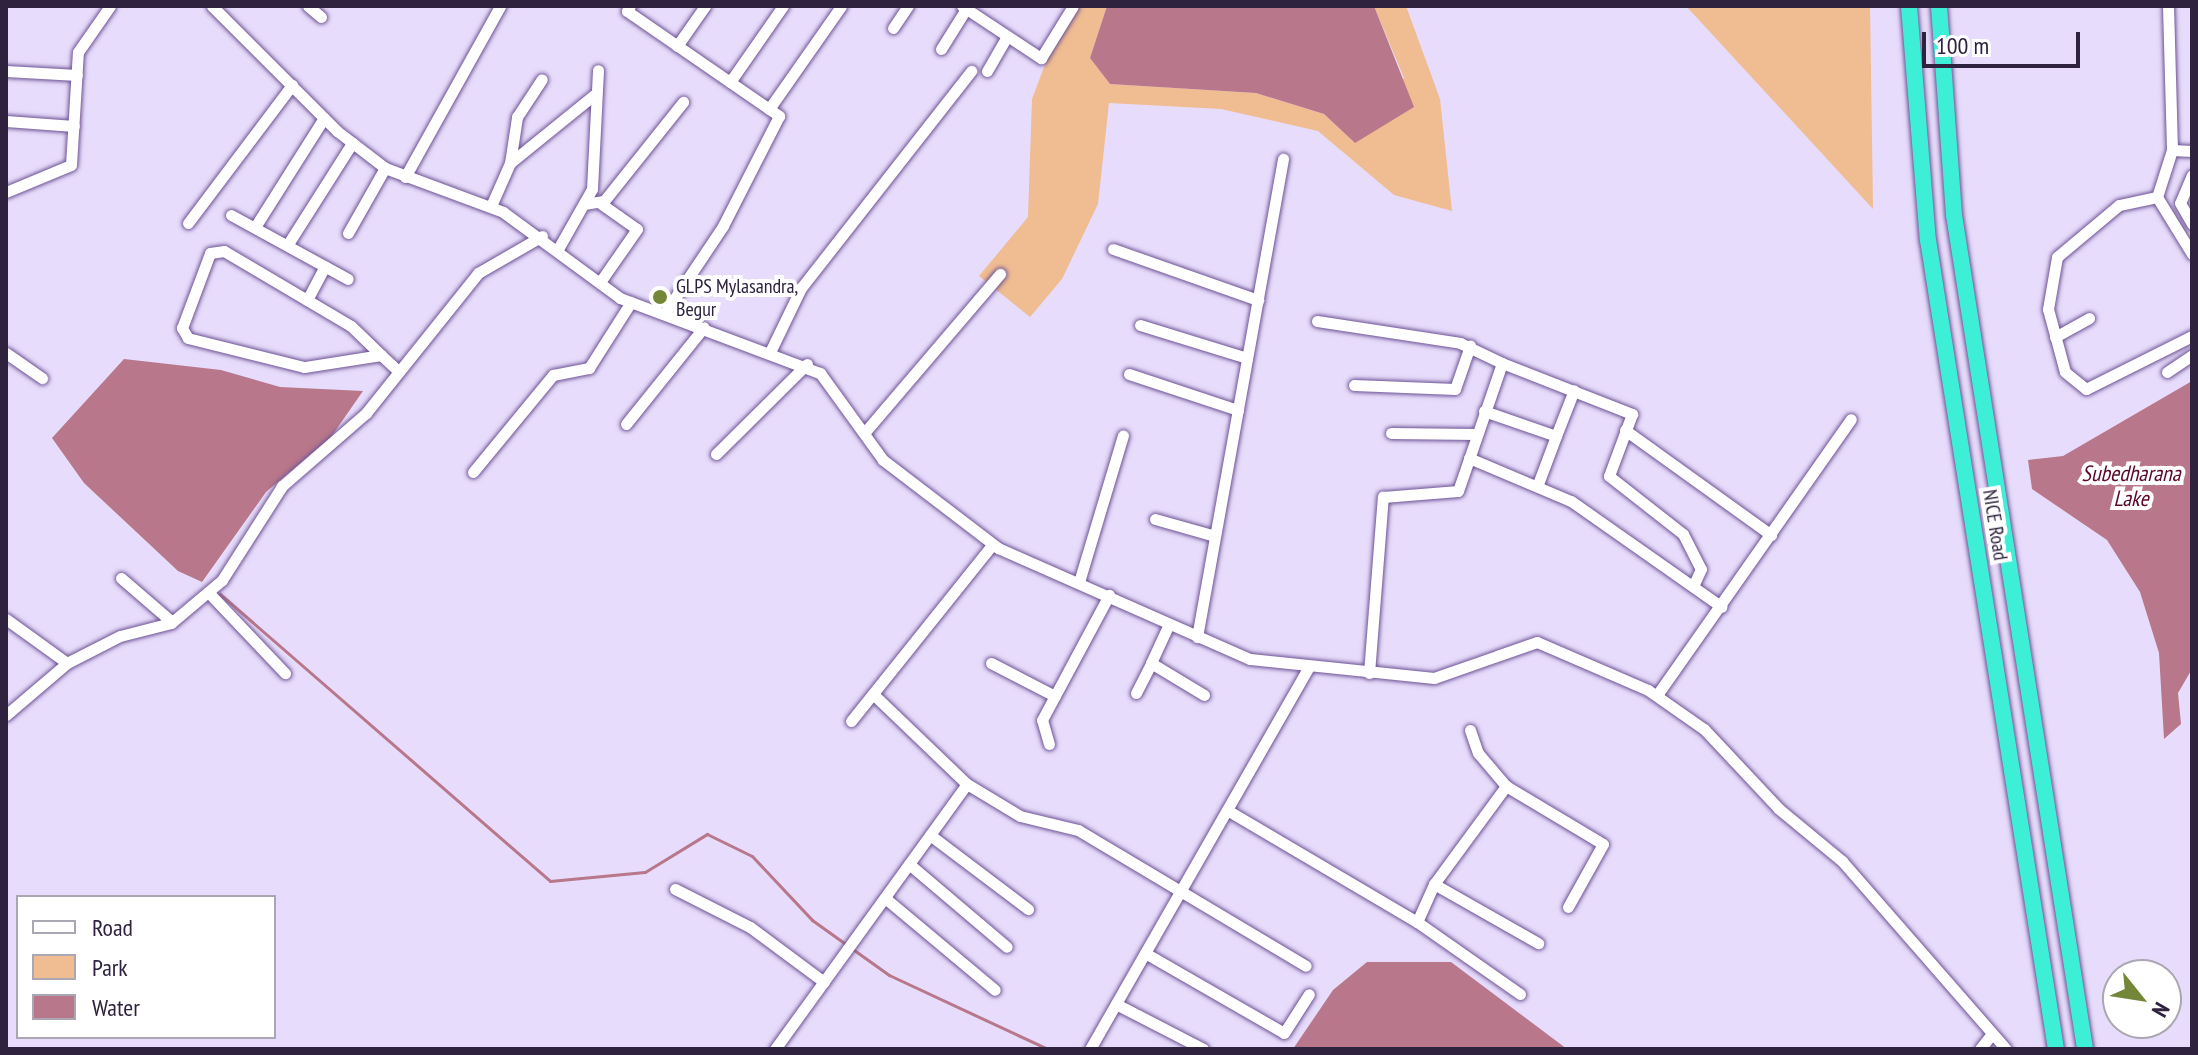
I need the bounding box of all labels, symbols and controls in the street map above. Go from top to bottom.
scale bar [1926,16,2084,66]
text: 100 m [1936,30,1989,61]
place label: GLPS Mylasandra, Begur [676,274,798,321]
marker: GLPS Mylasandra, Begur [651,288,669,306]
water label: Subedharana Lake [2082,460,2180,512]
street label: NICE Road [1978,488,2012,562]
legend [16,895,276,1039]
text: Road [92,912,133,943]
text: Park [92,952,128,983]
north arrow [2102,959,2182,1039]
text: Water [92,992,140,1023]
text: N [2146,998,2176,1022]

